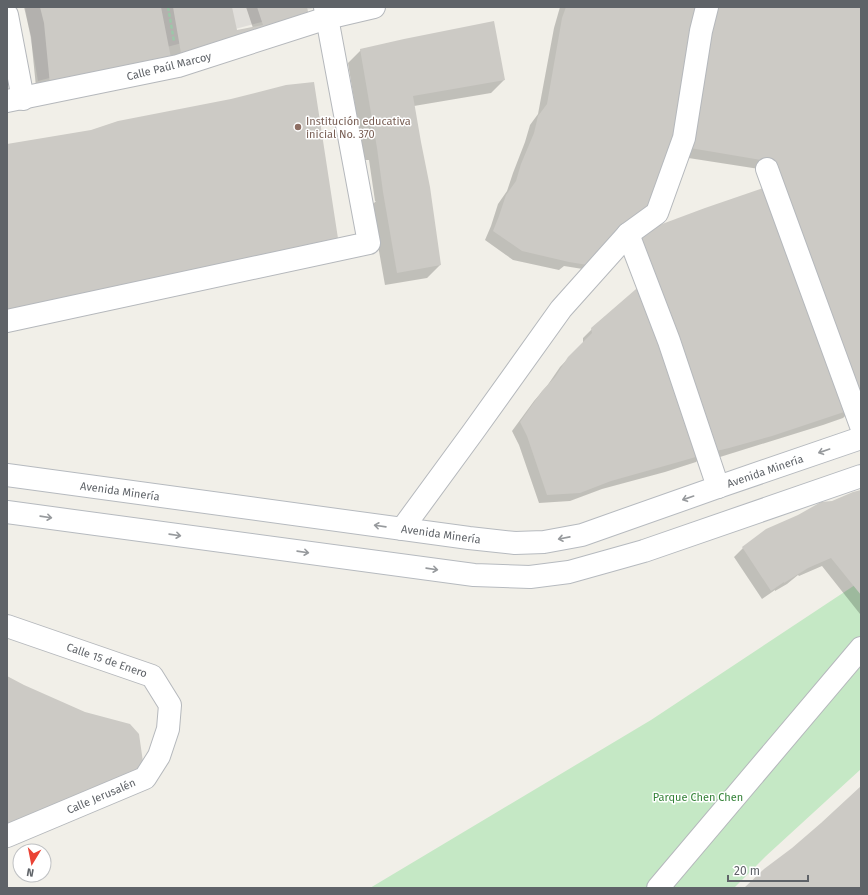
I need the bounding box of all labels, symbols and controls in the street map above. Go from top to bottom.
street label: Calle Paúl Marcoy [125,50,213,83]
place label: Institución educativa inicial No. 370 [306,115,411,141]
marker: Institución educativa inicial No. 370 [293,122,303,132]
one-way arrow [818,448,831,455]
street label: Avenida Minería [725,452,805,491]
street label: Avenida Minería [79,479,161,504]
one-way arrow [682,494,694,502]
one-way arrow [39,514,52,521]
one-way arrow [374,522,387,530]
street label: Avenida Minería [400,522,482,547]
one-way arrow [168,531,181,539]
one-way arrow [558,534,571,542]
one-way arrow [296,548,309,556]
one-way arrow [425,565,438,573]
street label: Calle 15 de Enero [65,641,149,680]
street label: Calle Jerusalén [65,776,138,817]
park label: Parque Chen Chen [653,791,743,804]
north arrow [12,843,52,883]
scale bar [728,857,808,883]
text: 20 m [734,864,760,878]
text: N [26,865,35,879]

